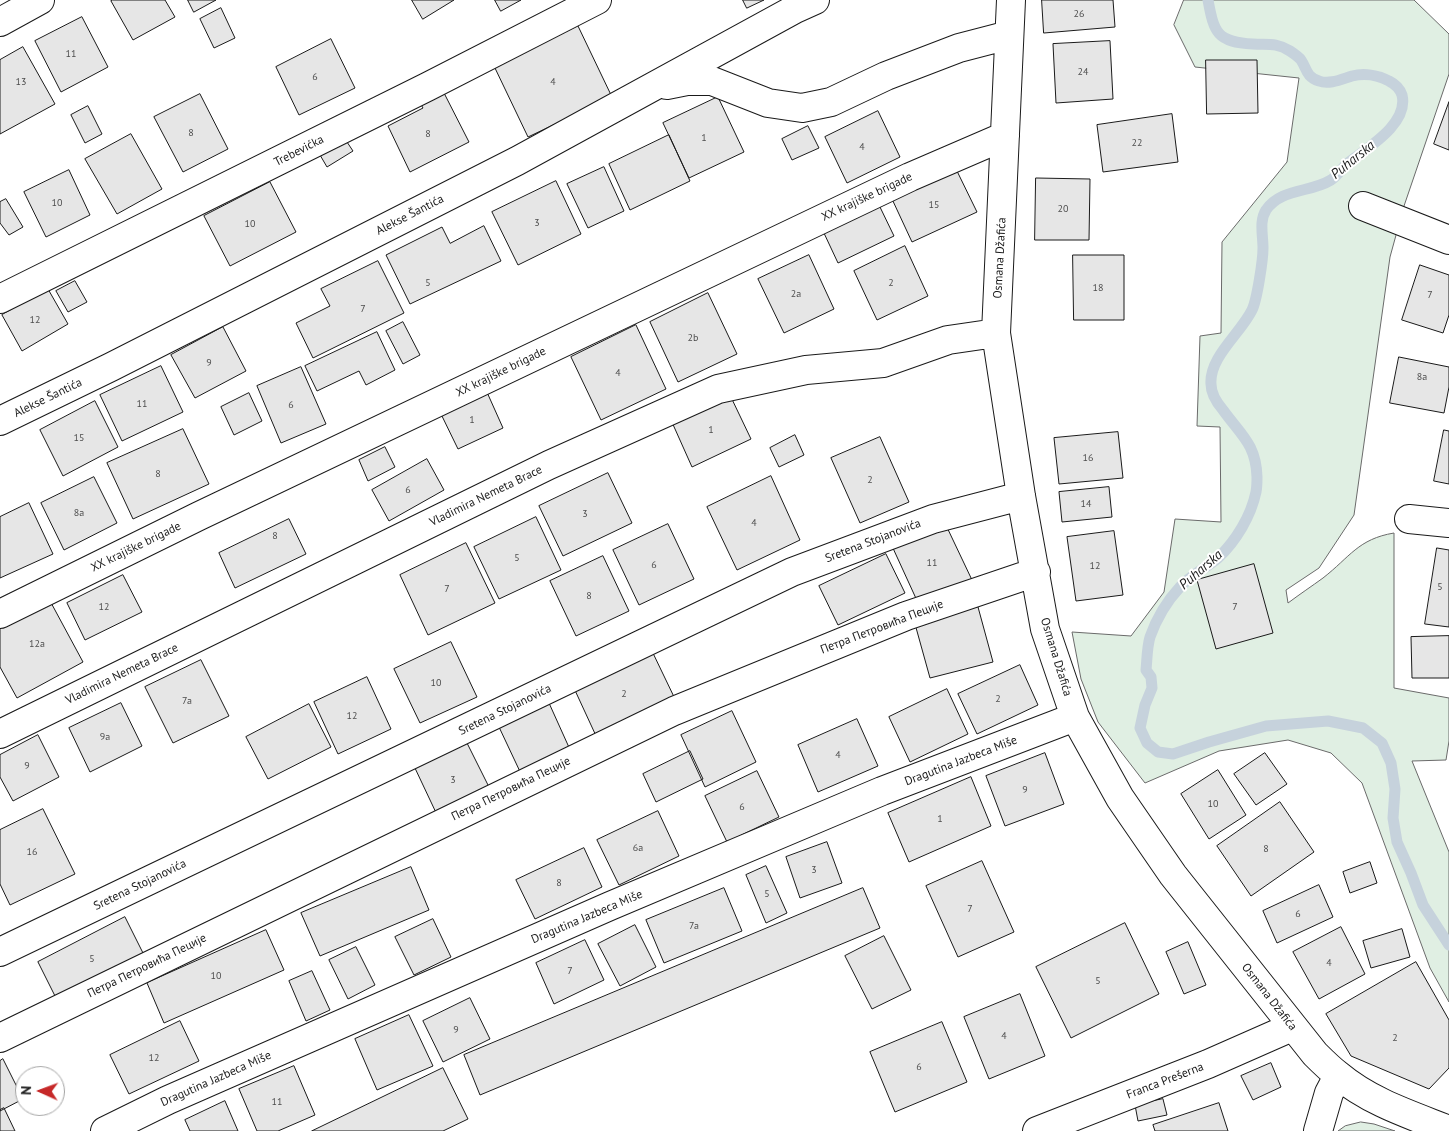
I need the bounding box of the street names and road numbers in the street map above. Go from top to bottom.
street label: Trebevićka [272,132,326,170]
street label: XX krajiške brigade [819,170,915,224]
street label: Alekse Šantića [374,192,446,238]
street label: Osmana Džafića [991,217,1009,299]
street label: XX krajiške brigade [454,344,548,400]
street label: Alekse Šantića [11,375,85,421]
street label: Vladimira Nemeta Brace [427,462,545,530]
street label: Sretena Stojanovića [823,516,923,566]
street label: XX krajiške brigade [89,519,183,575]
street label: Петра Петровића Пеције [818,597,946,657]
street label: Osmana Džafića [1037,616,1075,698]
street label: Vladimira Nemeta Brace [63,640,181,708]
street label: Sretena Stojanovića [456,681,554,739]
street label: Dragutina Jazbeca Miše [903,733,1019,789]
street label: Петра Петровића Пеције [449,754,573,824]
street label: Sretena Stojanovića [91,856,189,914]
street label: Dragutina Jazbeca Miše [529,887,645,947]
street label: Петра Петровића Пеције [85,931,209,1001]
street label: Osmana Džafića [1238,960,1300,1034]
street label: Dragutina Jazbeca Miše [158,1048,274,1110]
street label: Franca Prešerna [1124,1060,1206,1102]

